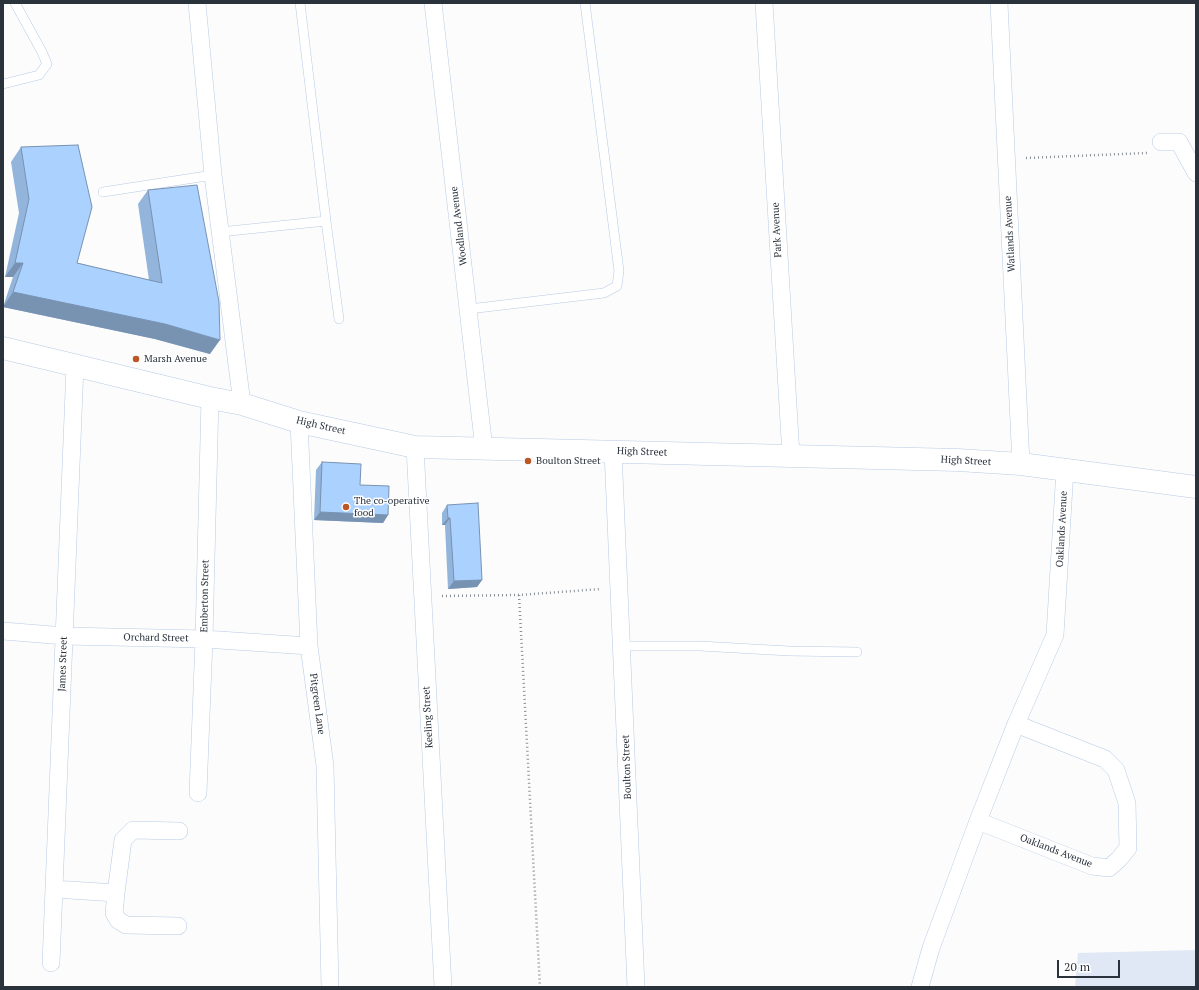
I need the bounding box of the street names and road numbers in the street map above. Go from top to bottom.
street label: Woodland Avenue [448,186,470,266]
street label: Watlands Avenue [1002,195,1018,273]
street label: Park Avenue [770,202,784,258]
street label: High Street [295,414,347,438]
street label: High Street [617,445,667,459]
street label: High Street [940,454,992,468]
street label: Oaklands Avenue [1054,490,1070,568]
street label: Emberton Street [198,559,212,633]
street label: Orchard Street [123,631,189,645]
street label: James Street [56,636,70,692]
street label: Pitgreen Lane [307,673,327,735]
street label: Keeling Street [420,686,436,748]
street label: Boulton Street [620,734,634,800]
street label: Oaklands Avenue [1018,832,1094,870]

